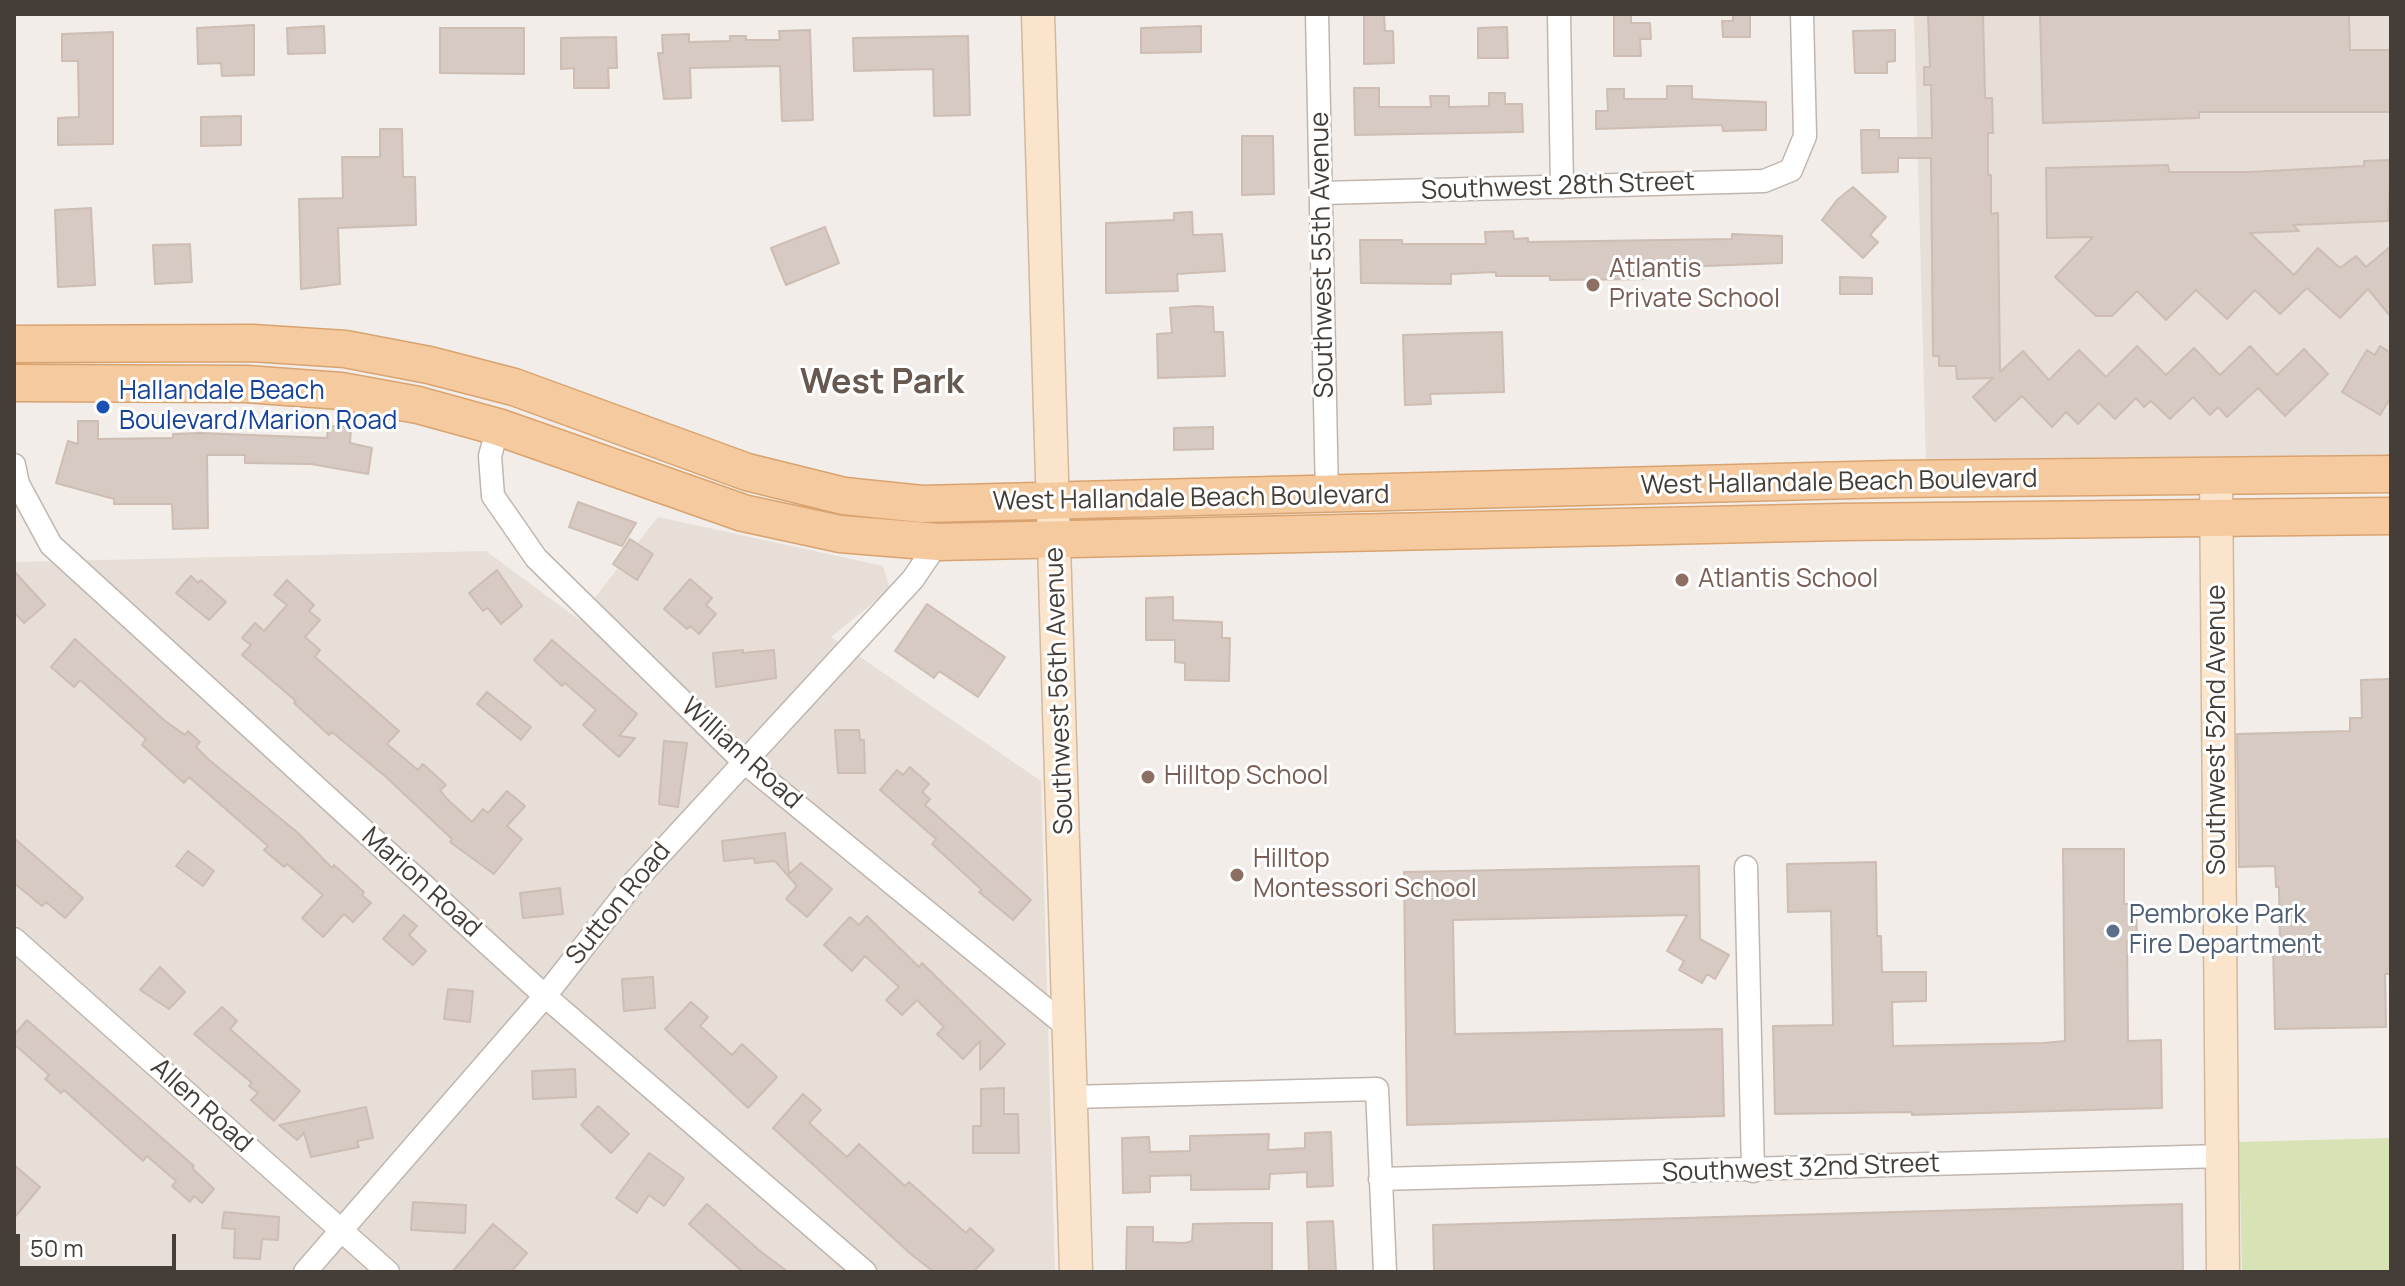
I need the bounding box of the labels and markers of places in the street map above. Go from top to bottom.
place label: Atlantis Private School [1609,254,1780,316]
marker: Atlantis Private School [1584,276,1602,294]
place label: Hallandale Beach Boulevard/Marion Road [119,376,397,438]
marker: Hallandale Beach Boulevard/Marion Road [94,398,112,416]
place label: Atlantis School [1698,564,1878,596]
marker: Atlantis School [1673,571,1691,589]
place label: Hilltop School [1164,761,1329,793]
marker: Hilltop School [1139,768,1157,786]
place label: Hilltop Montessori School [1253,844,1477,906]
marker: Hilltop Montessori School [1228,866,1246,884]
place label: Pembroke Park Fire Department [2129,900,2322,962]
marker: Pembroke Park Fire Department [2104,922,2122,940]

